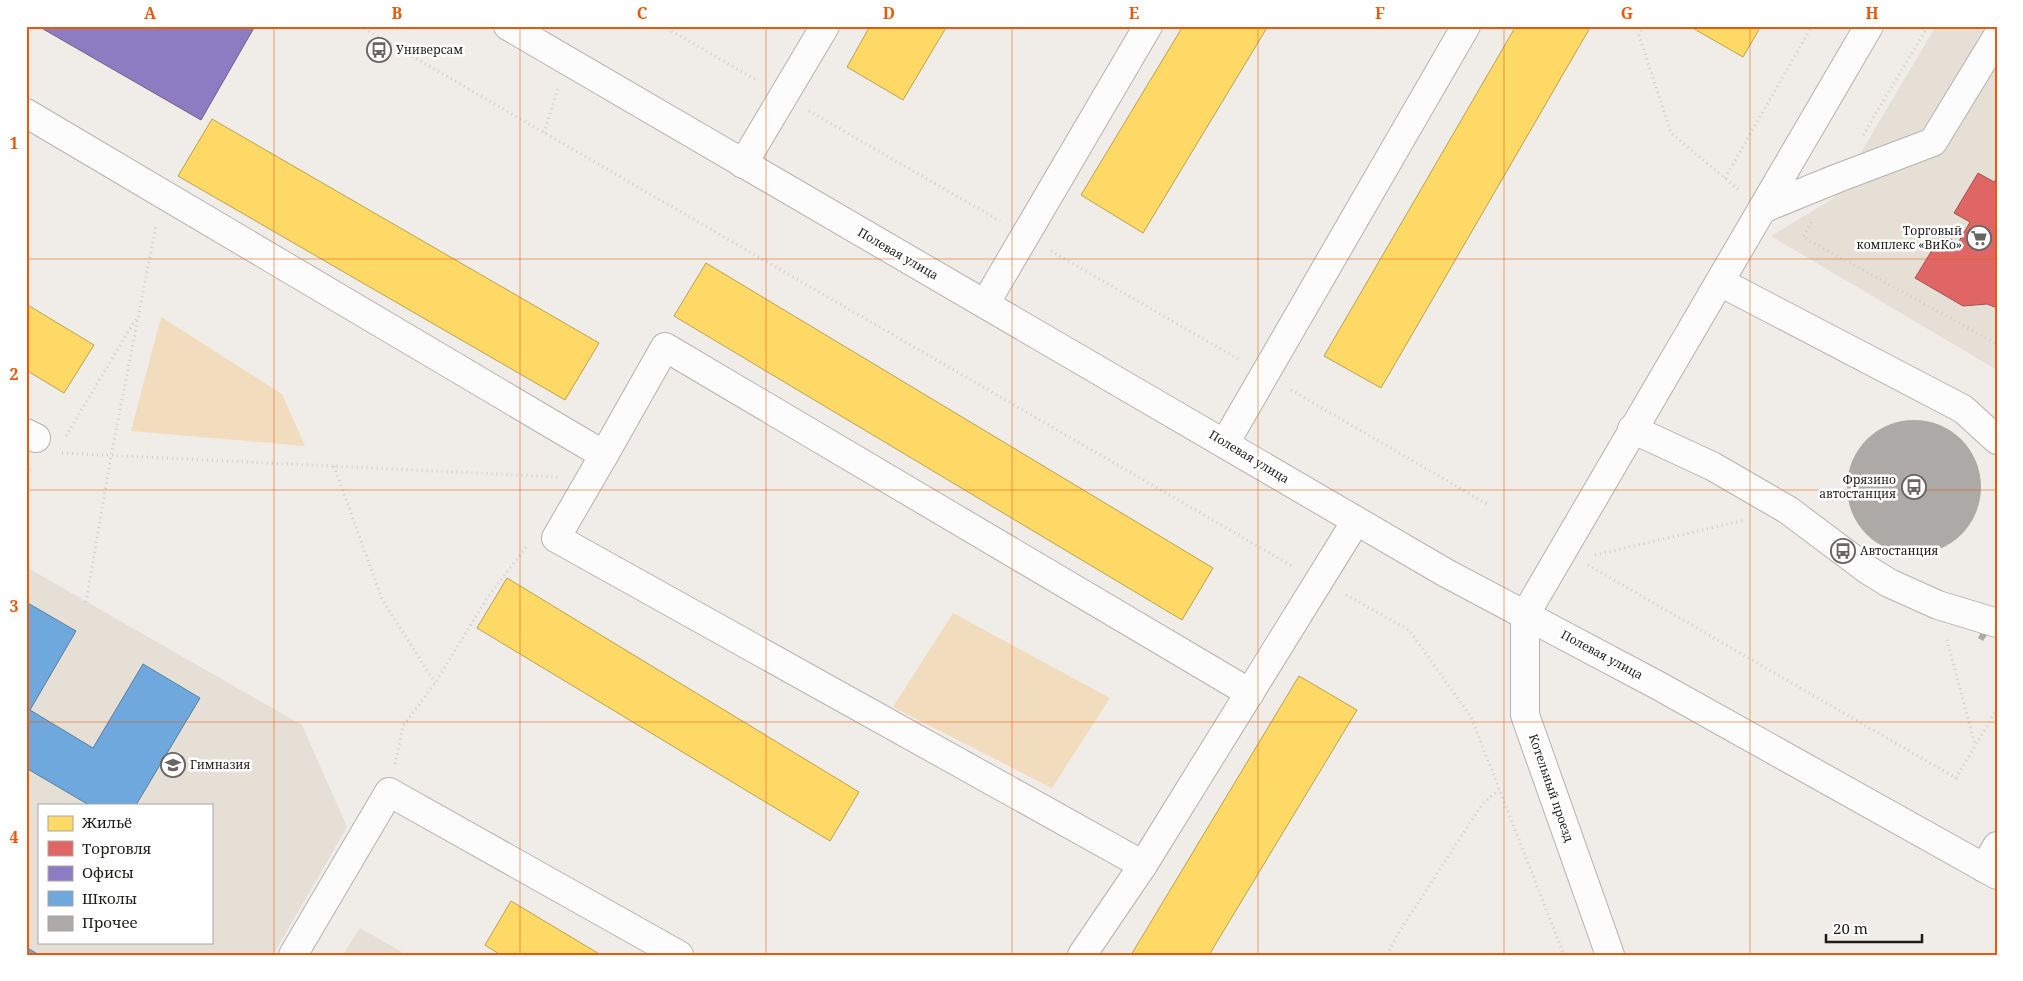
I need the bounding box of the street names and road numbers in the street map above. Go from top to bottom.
street label: Полевая улица [855,224,942,284]
street label: Полевая улица [1206,426,1293,487]
street label: Полевая улица [1558,626,1646,683]
street label: Котельный проезд [1525,732,1578,844]

